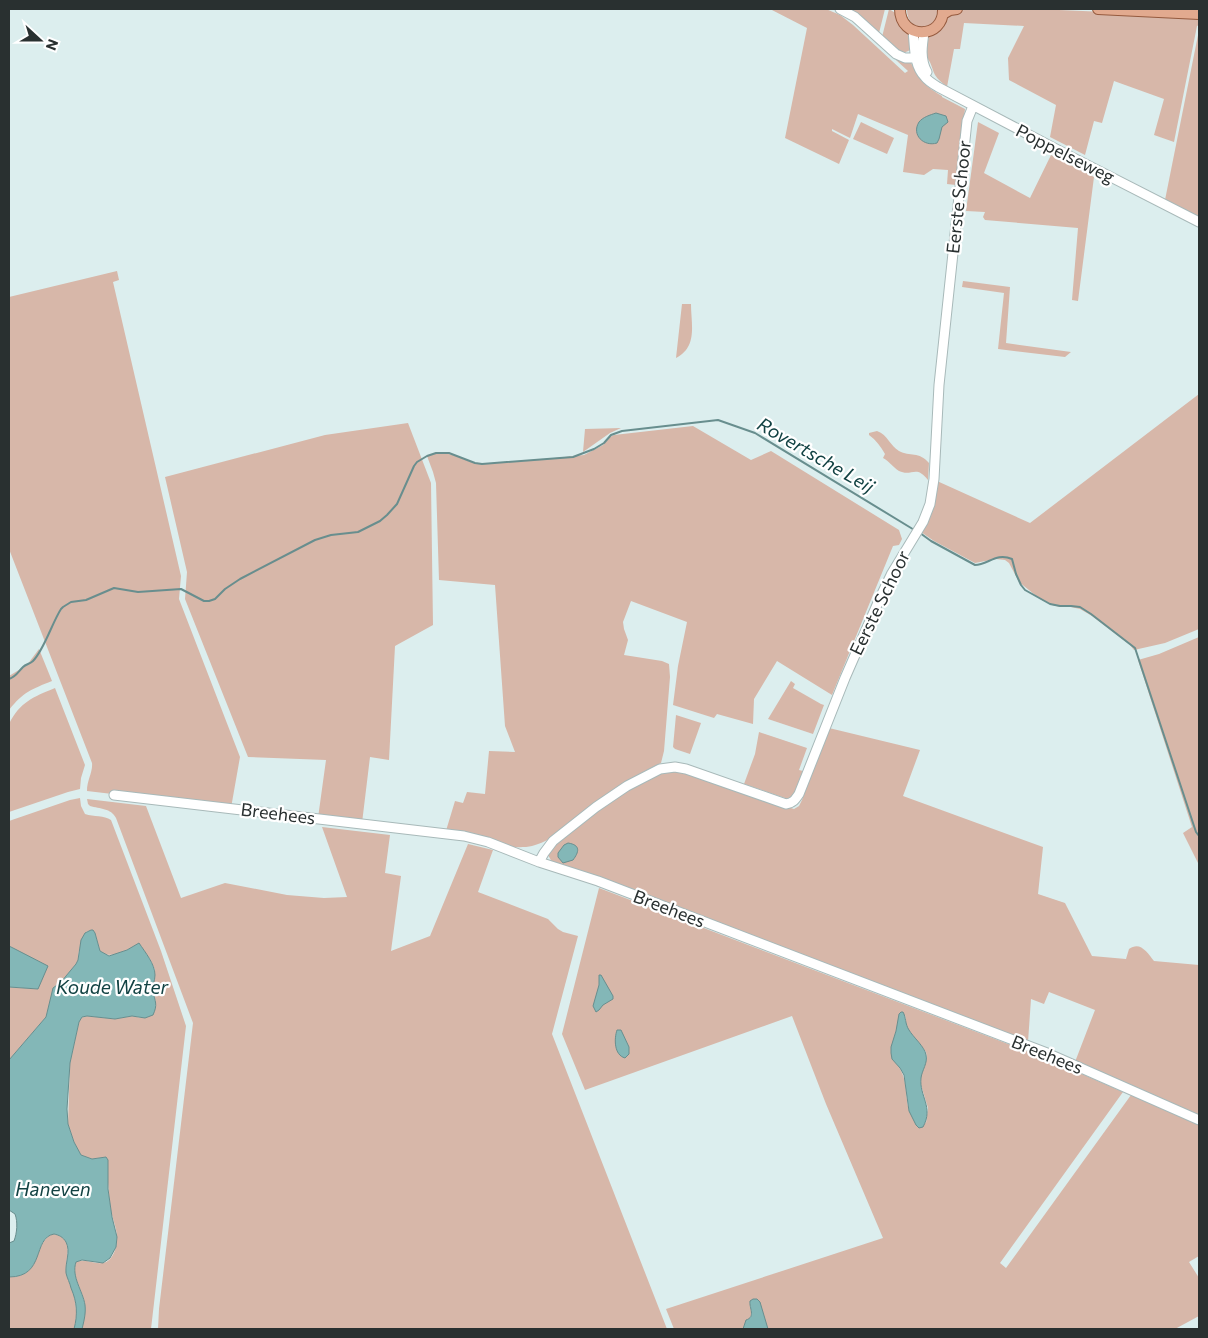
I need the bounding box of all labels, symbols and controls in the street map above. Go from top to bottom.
north arrow [15,15,65,65]
text: N [43,37,62,53]
street label: Poppelseweg [1012,119,1119,188]
street label: Eerste Schoor [941,139,975,255]
water label: Rovertsche Leij [754,412,880,498]
street label: Eerste Schoor [844,547,914,659]
street label: Breehees [240,798,317,828]
street label: Breehees [630,884,708,932]
water label: Koude Water [56,975,169,998]
street label: Breehees [1008,1030,1086,1078]
water label: Haneven [15,1177,91,1200]

